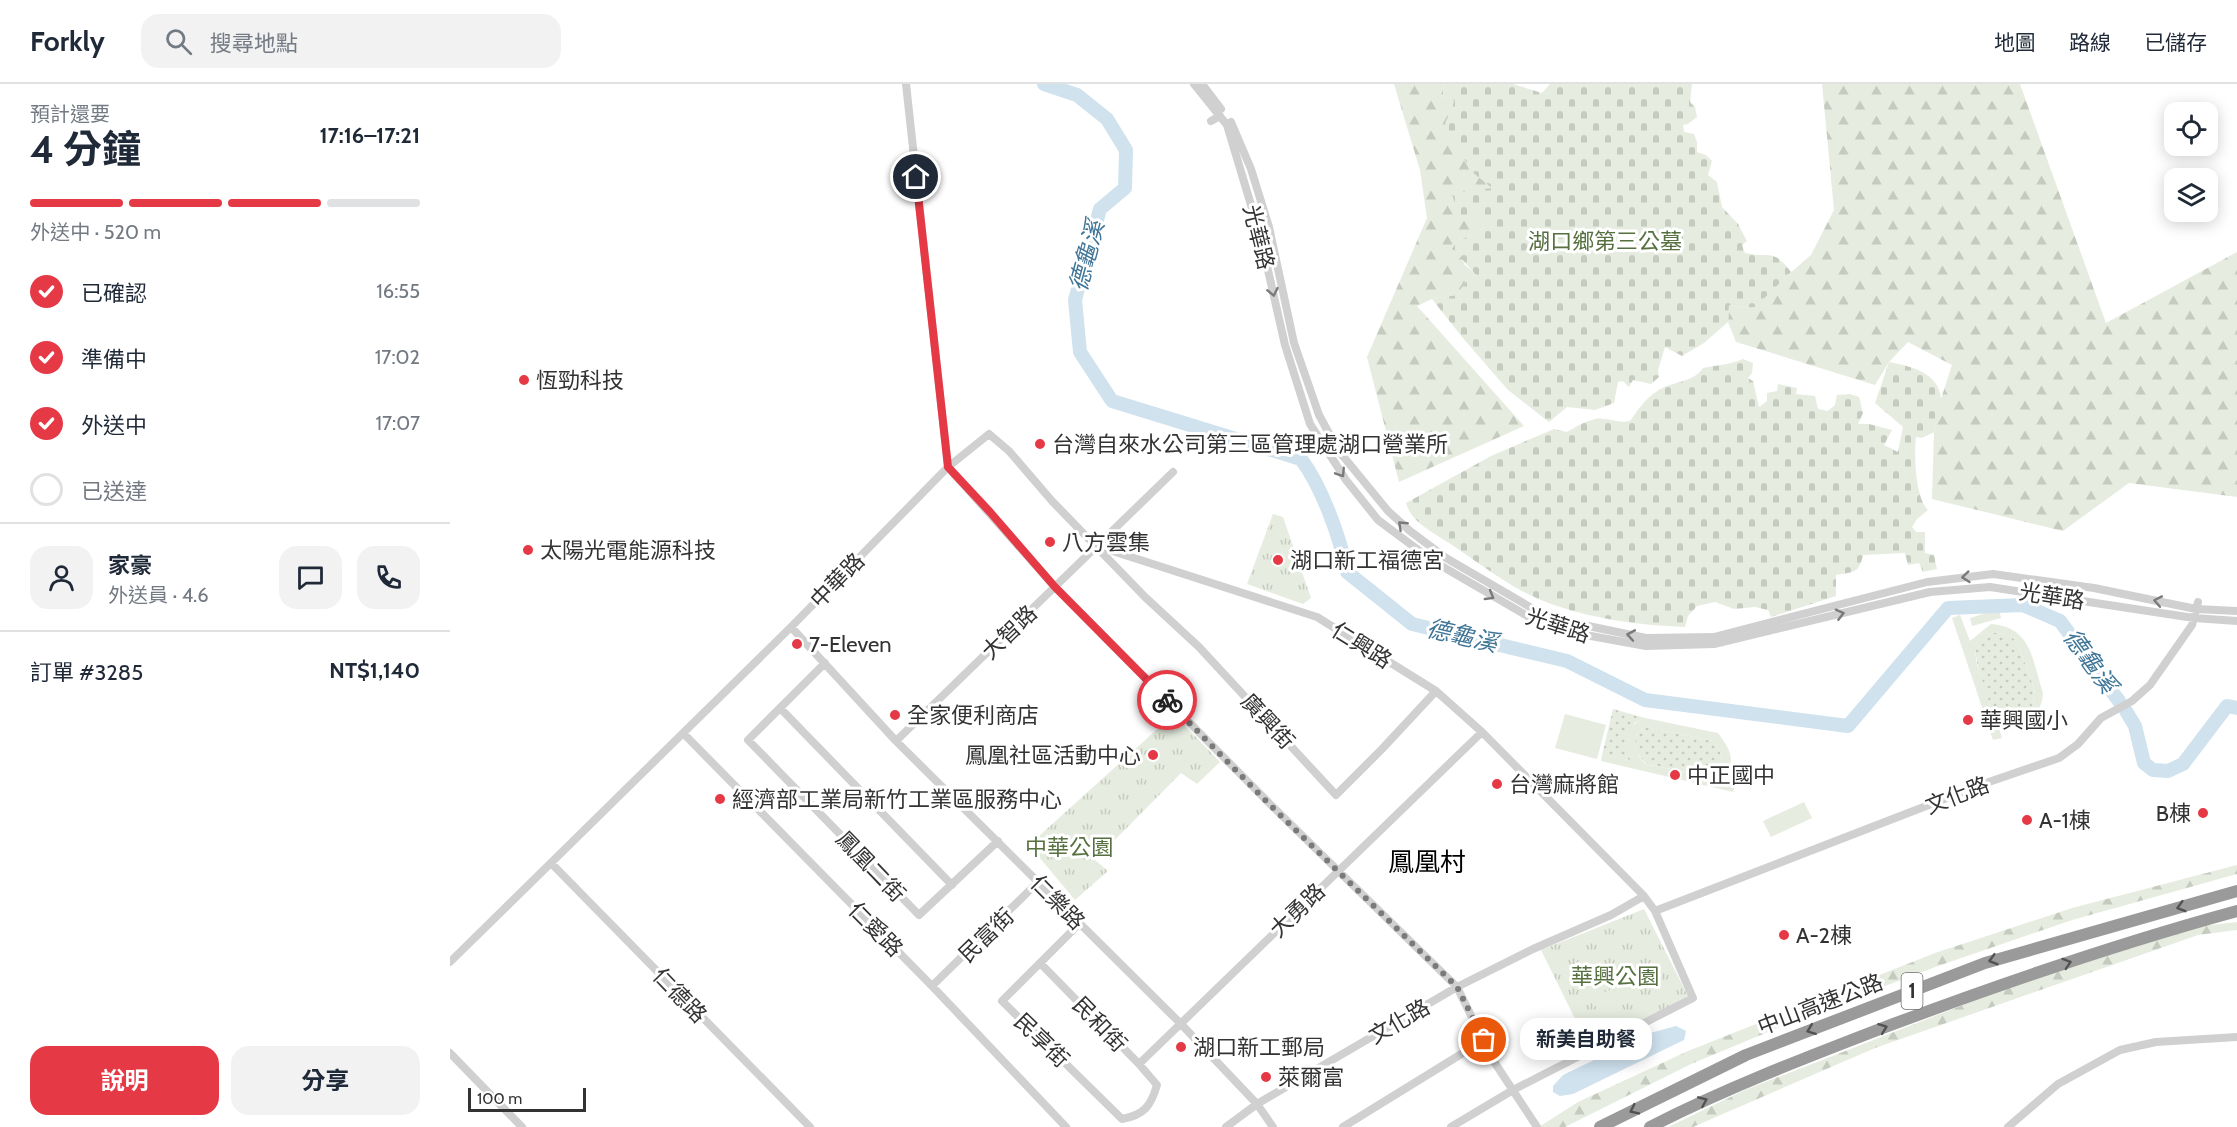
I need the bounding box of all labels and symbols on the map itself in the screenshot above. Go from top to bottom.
pin [890,151,941,202]
street label: 光華路 [1237,202,1280,272]
water label: 德龜溪 [1063,214,1111,294]
park label: 湖口鄉第三公墓 [1528,228,1682,255]
one-way arrow [1266,287,1279,297]
place label: 恆勁科技 [536,367,624,394]
marker: 恆勁科技 [517,373,531,387]
place label: 台灣自來水公司第三區管理處湖口營業所 [1052,431,1448,458]
marker: 台灣自來水公司第三區管理處湖口營業所 [1033,437,1047,451]
one-way arrow [1334,467,1346,477]
one-way arrow [1398,521,1409,532]
place label: 八方雲集 [1062,529,1150,556]
marker: 八方雲集 [1043,535,1057,549]
place label: 太陽光電能源科技 [540,537,716,564]
marker: 太陽光電能源科技 [521,543,535,557]
street label: 中華路 [805,547,870,613]
place label: 湖口新工福德宮 [1290,547,1444,574]
marker: 湖口新工福德宮 [1271,553,1285,567]
one-way arrow [1961,571,1970,583]
street label: 光華路 [2017,578,2087,615]
one-way arrow [1484,589,1494,600]
one-way arrow [2154,595,2164,608]
street label: 大智路 [976,600,1042,665]
street label: 光華路 [1522,602,1593,649]
one-way arrow [1834,609,1844,622]
water label: 德龜溪 [1424,613,1503,658]
street label: 仁興路 [1327,616,1397,674]
water label: 德龜溪 [2058,623,2125,701]
one-way arrow [1627,629,1637,642]
place label: 7-Eleven [809,631,892,658]
marker: 7-Eleven [790,637,804,651]
courier [1137,670,1197,730]
street label: 廣興街 [1235,688,1300,755]
place label: 全家便利商店 [907,702,1039,729]
place label: 華興國小 [1980,707,2068,734]
marker: 全家便利商店 [888,708,902,722]
marker: 華興國小 [1961,713,1975,727]
place label: 鳳凰社區活動中心 [965,742,1141,769]
marker: 鳳凰社區活動中心 [1146,748,1160,762]
place label: 中正國中 [1687,762,1775,789]
marker: 中正國中 [1668,768,1682,782]
place label: 台灣麻將館 [1509,771,1619,798]
street label: 文化路 [1922,771,1993,820]
marker: 台灣麻將館 [1490,777,1504,791]
place label: 經濟部工業局新竹工業區服務中心 [732,786,1062,813]
marker: 經濟部工業局新竹工業區服務中心 [713,792,727,806]
place label: B棟 [2156,800,2191,827]
marker: B棟 [2196,806,2210,820]
place label: A-1棟 [2039,807,2091,834]
marker: A-1棟 [2020,813,2034,827]
street label: 鳳凰二街 [830,825,911,907]
park label: 中華公園 [1025,834,1113,861]
district label: 鳳凰村 [1388,846,1466,878]
street label: 仁樂路 [1025,869,1091,935]
street label: 大勇路 [1264,878,1330,943]
street label: 仁愛路 [843,896,909,962]
one-way arrow [2176,899,2186,912]
street label: 民富街 [953,903,1019,968]
place label: A-2棟 [1796,922,1852,949]
marker: A-2棟 [1777,928,1791,942]
one-way arrow [1988,953,1999,965]
one-way arrow [2061,957,2072,970]
street label: 仁德路 [647,962,712,1028]
park label: 華興公園 [1571,963,1659,990]
street label: 中山高速公路 [1754,968,1887,1041]
road number: 1 [1902,973,1922,1009]
street label: 民和街 [1067,991,1132,1057]
street label: 文化路 [1364,993,1435,1050]
street label: 民享街 [1009,1008,1075,1073]
pin [1458,1014,1509,1065]
callout: 新美自助餐 [1520,1019,1652,1061]
one-way arrow [1807,1023,1817,1036]
one-way arrow [1877,1023,1888,1035]
place label: 湖口新工郵局 [1193,1034,1325,1061]
marker: 湖口新工郵局 [1174,1040,1188,1054]
place label: 萊爾富 [1278,1064,1344,1091]
marker: 萊爾富 [1259,1070,1273,1084]
scale bar [468,1085,586,1112]
one-way arrow [1696,1096,1707,1108]
one-way arrow [1629,1103,1640,1115]

